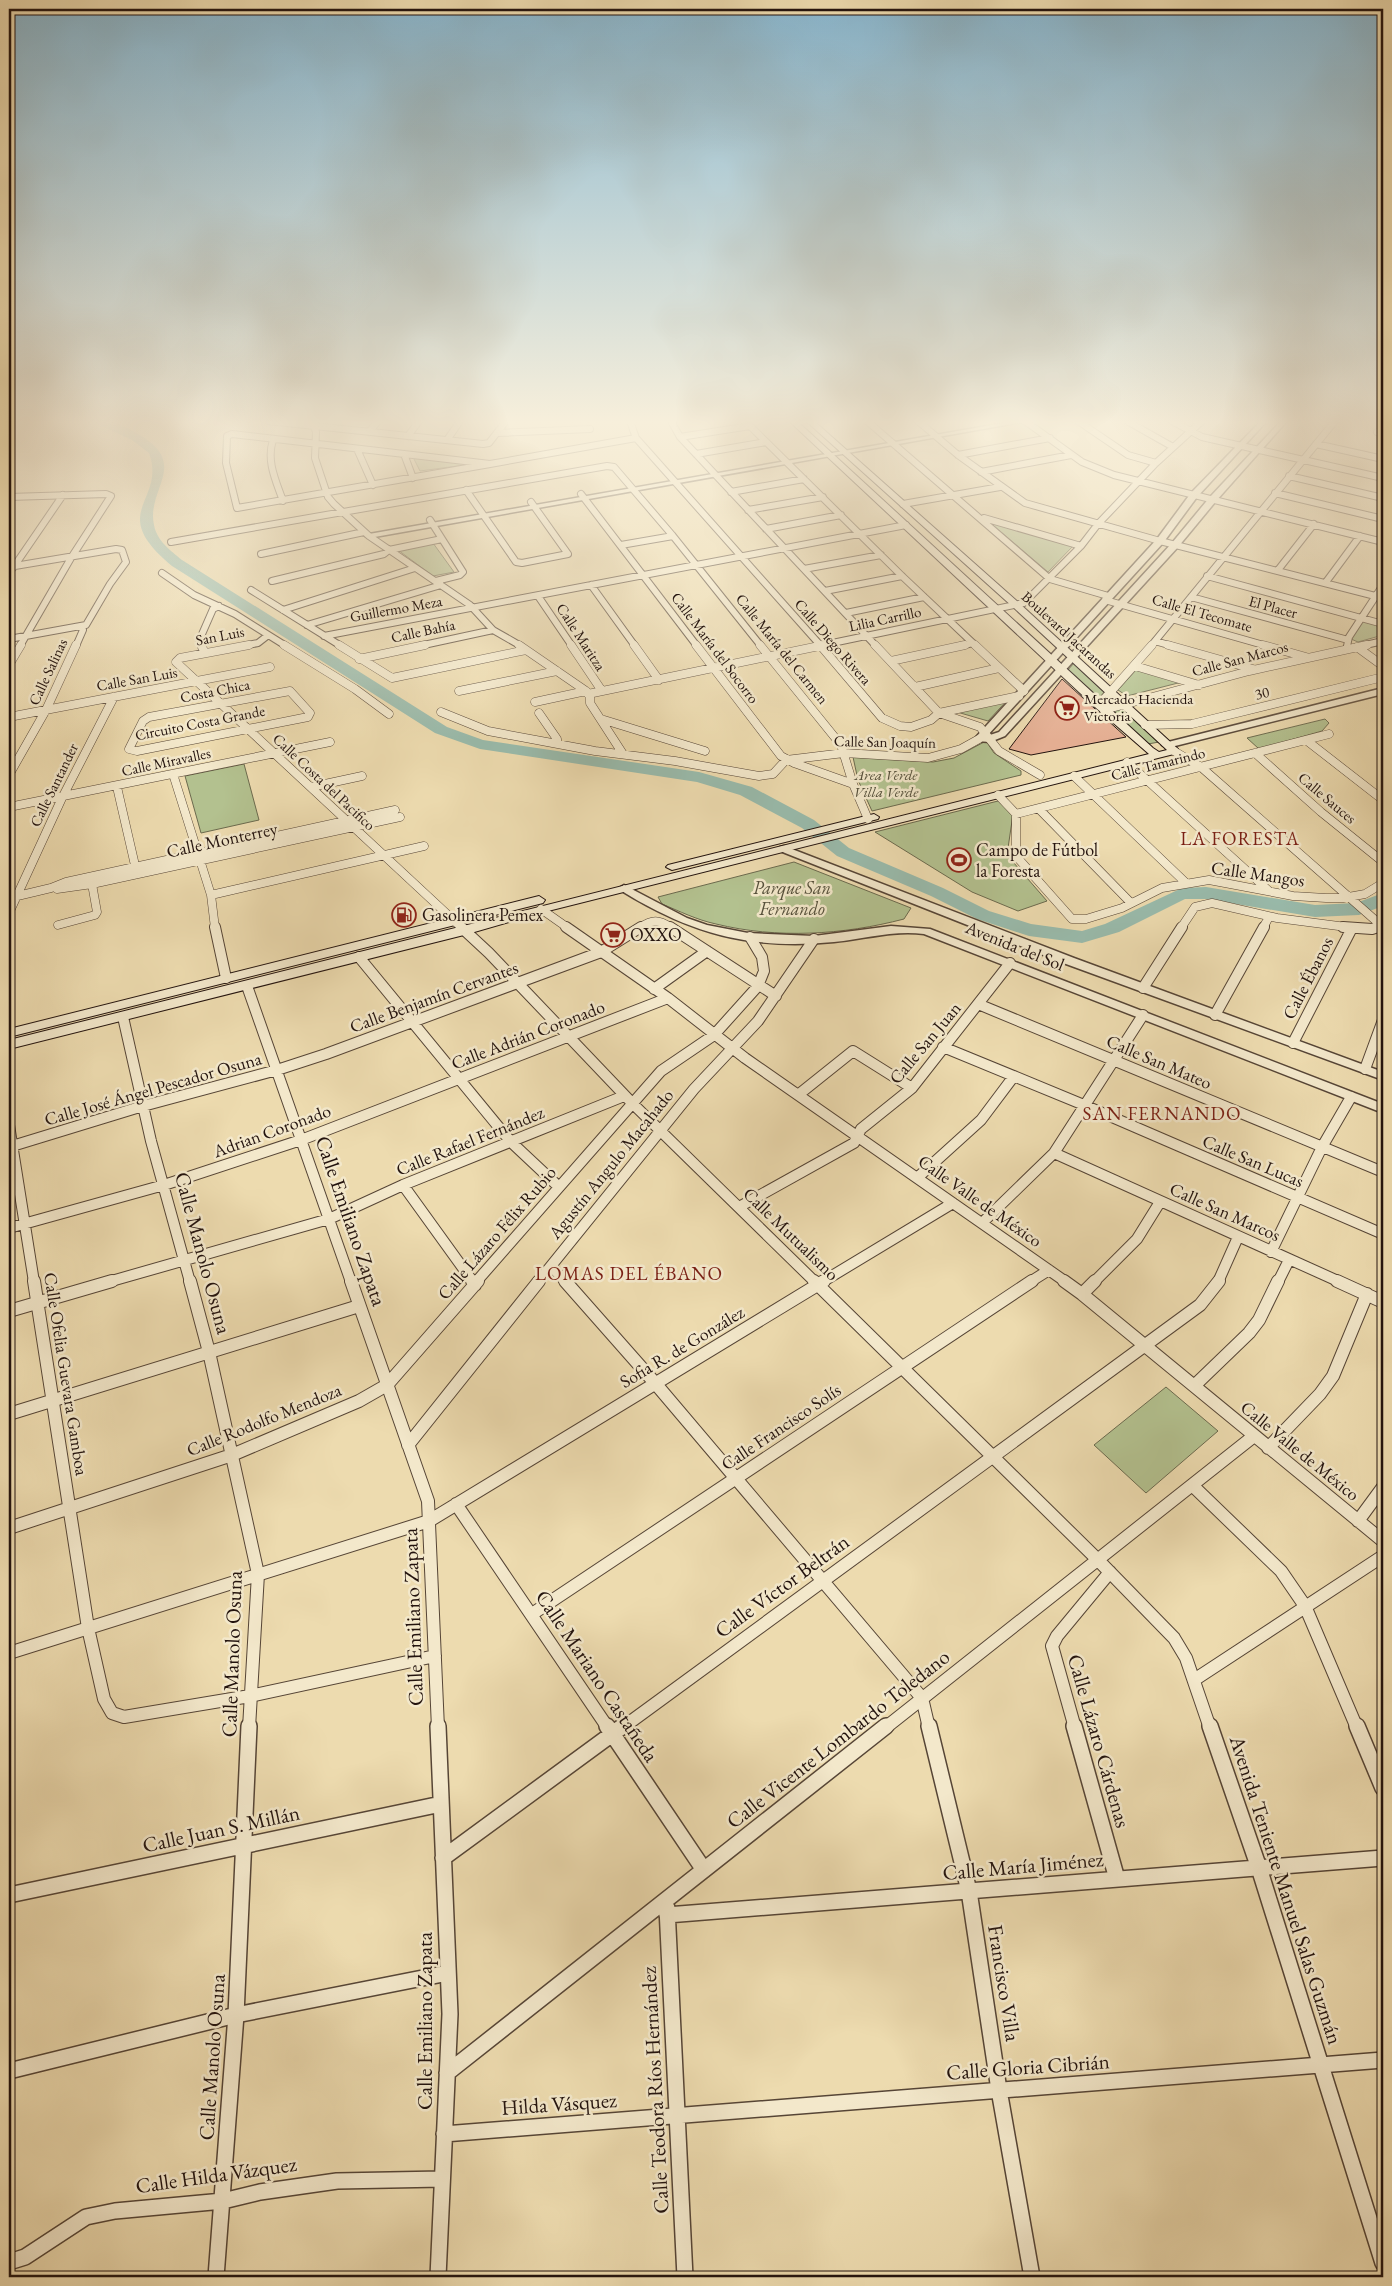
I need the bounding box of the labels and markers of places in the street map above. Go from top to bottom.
place label: Mercado Hacienda Victoria [1084,689,1193,725]
supermarket icon: Mercado Hacienda Victoria [1054,695,1080,721]
place label: Campo de Fútbol la Foresta [976,838,1098,882]
sports icon: Campo de Fútbol la Foresta [946,847,972,873]
fuel station icon: Gasolinera Pemex [391,902,417,928]
place label: Gasolinera Pemex [422,903,544,926]
supermarket icon: OXXO [600,922,626,948]
place label: OXXO [630,923,682,946]

